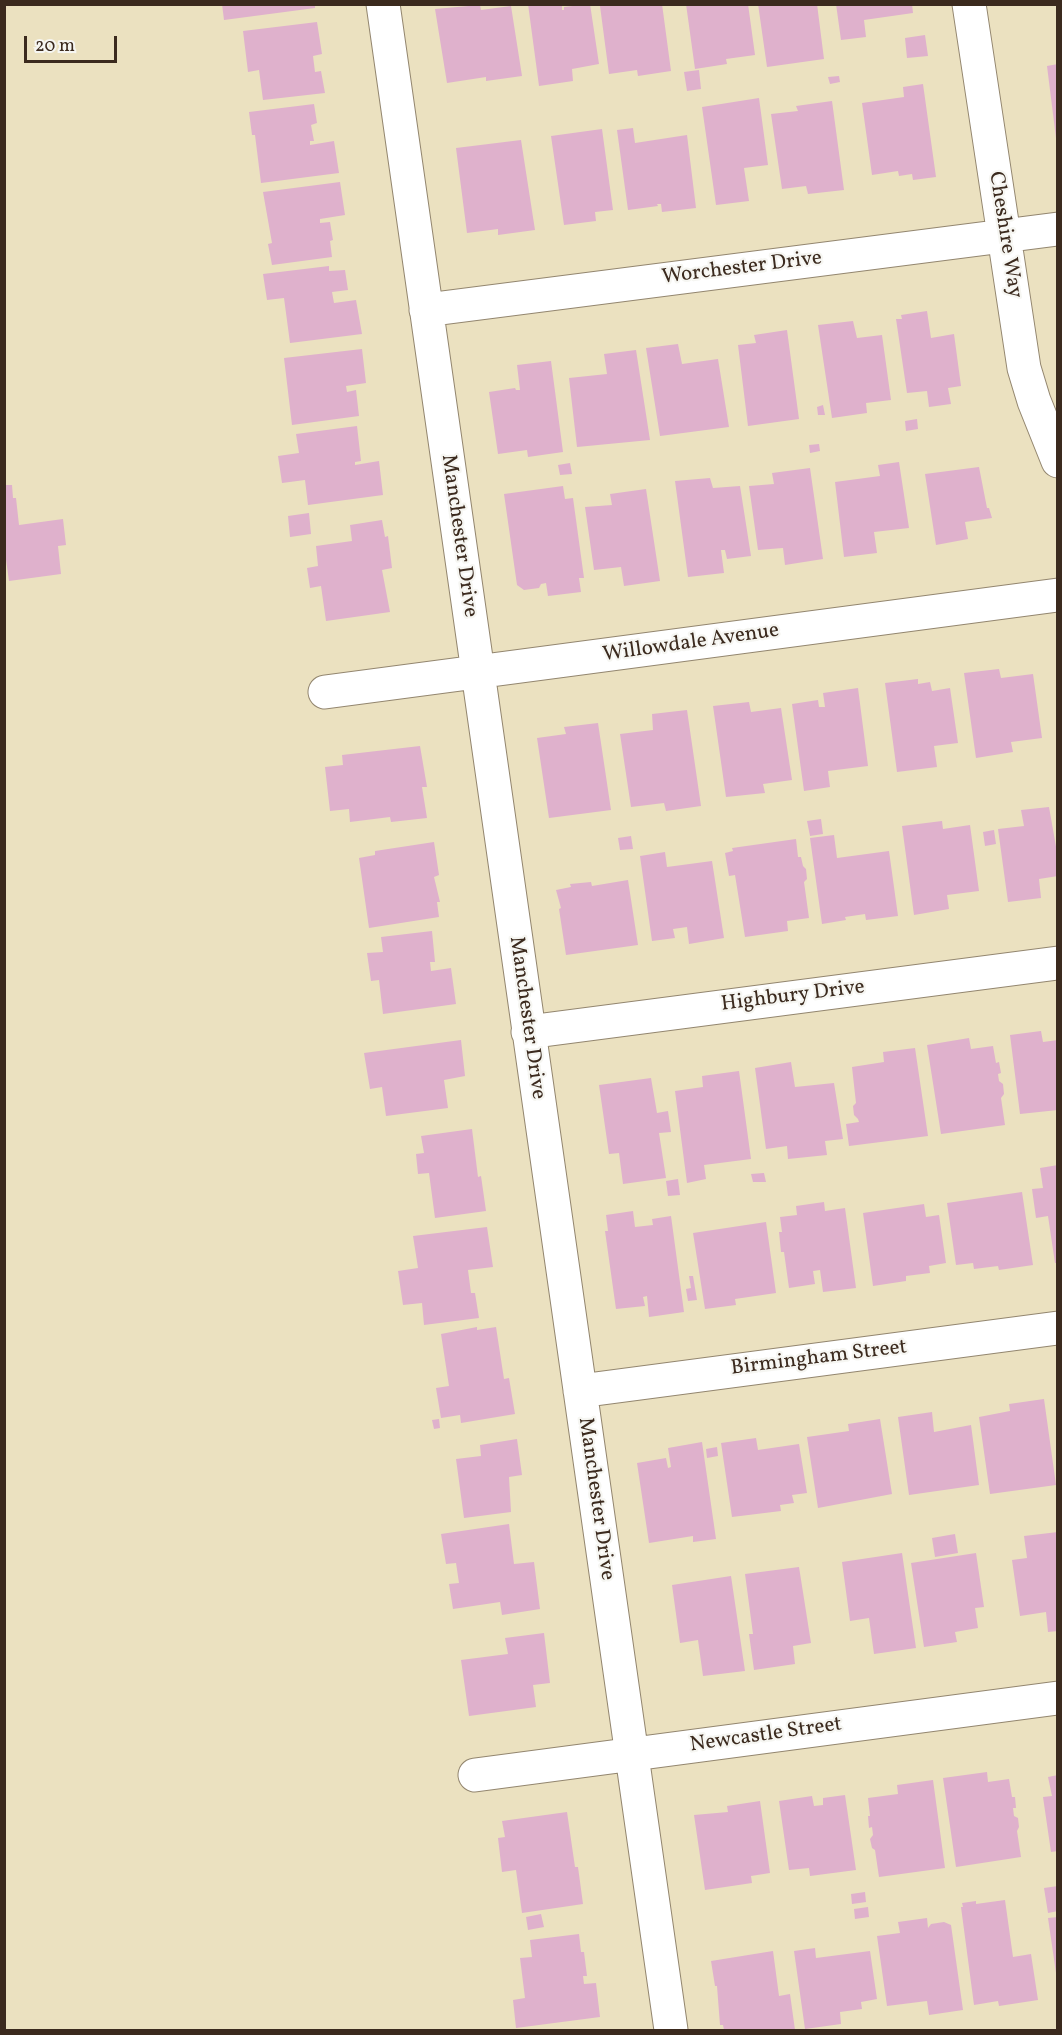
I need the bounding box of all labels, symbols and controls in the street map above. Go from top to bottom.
scale bar [27,24,120,62]
text: 20 m [35,34,75,59]
street label: Cheshire Way [982,170,1026,300]
street label: Worchester Drive [661,247,823,291]
street label: Manchester Drive [434,453,482,619]
street label: Willowdale Avenue [601,619,781,669]
street label: Manchester Drive [502,935,550,1101]
street label: Highbury Drive [720,976,866,1018]
street label: Birmingham Street [730,1336,908,1382]
street label: Manchester Drive [571,1416,619,1582]
street label: Newcastle Street [688,1713,844,1759]

